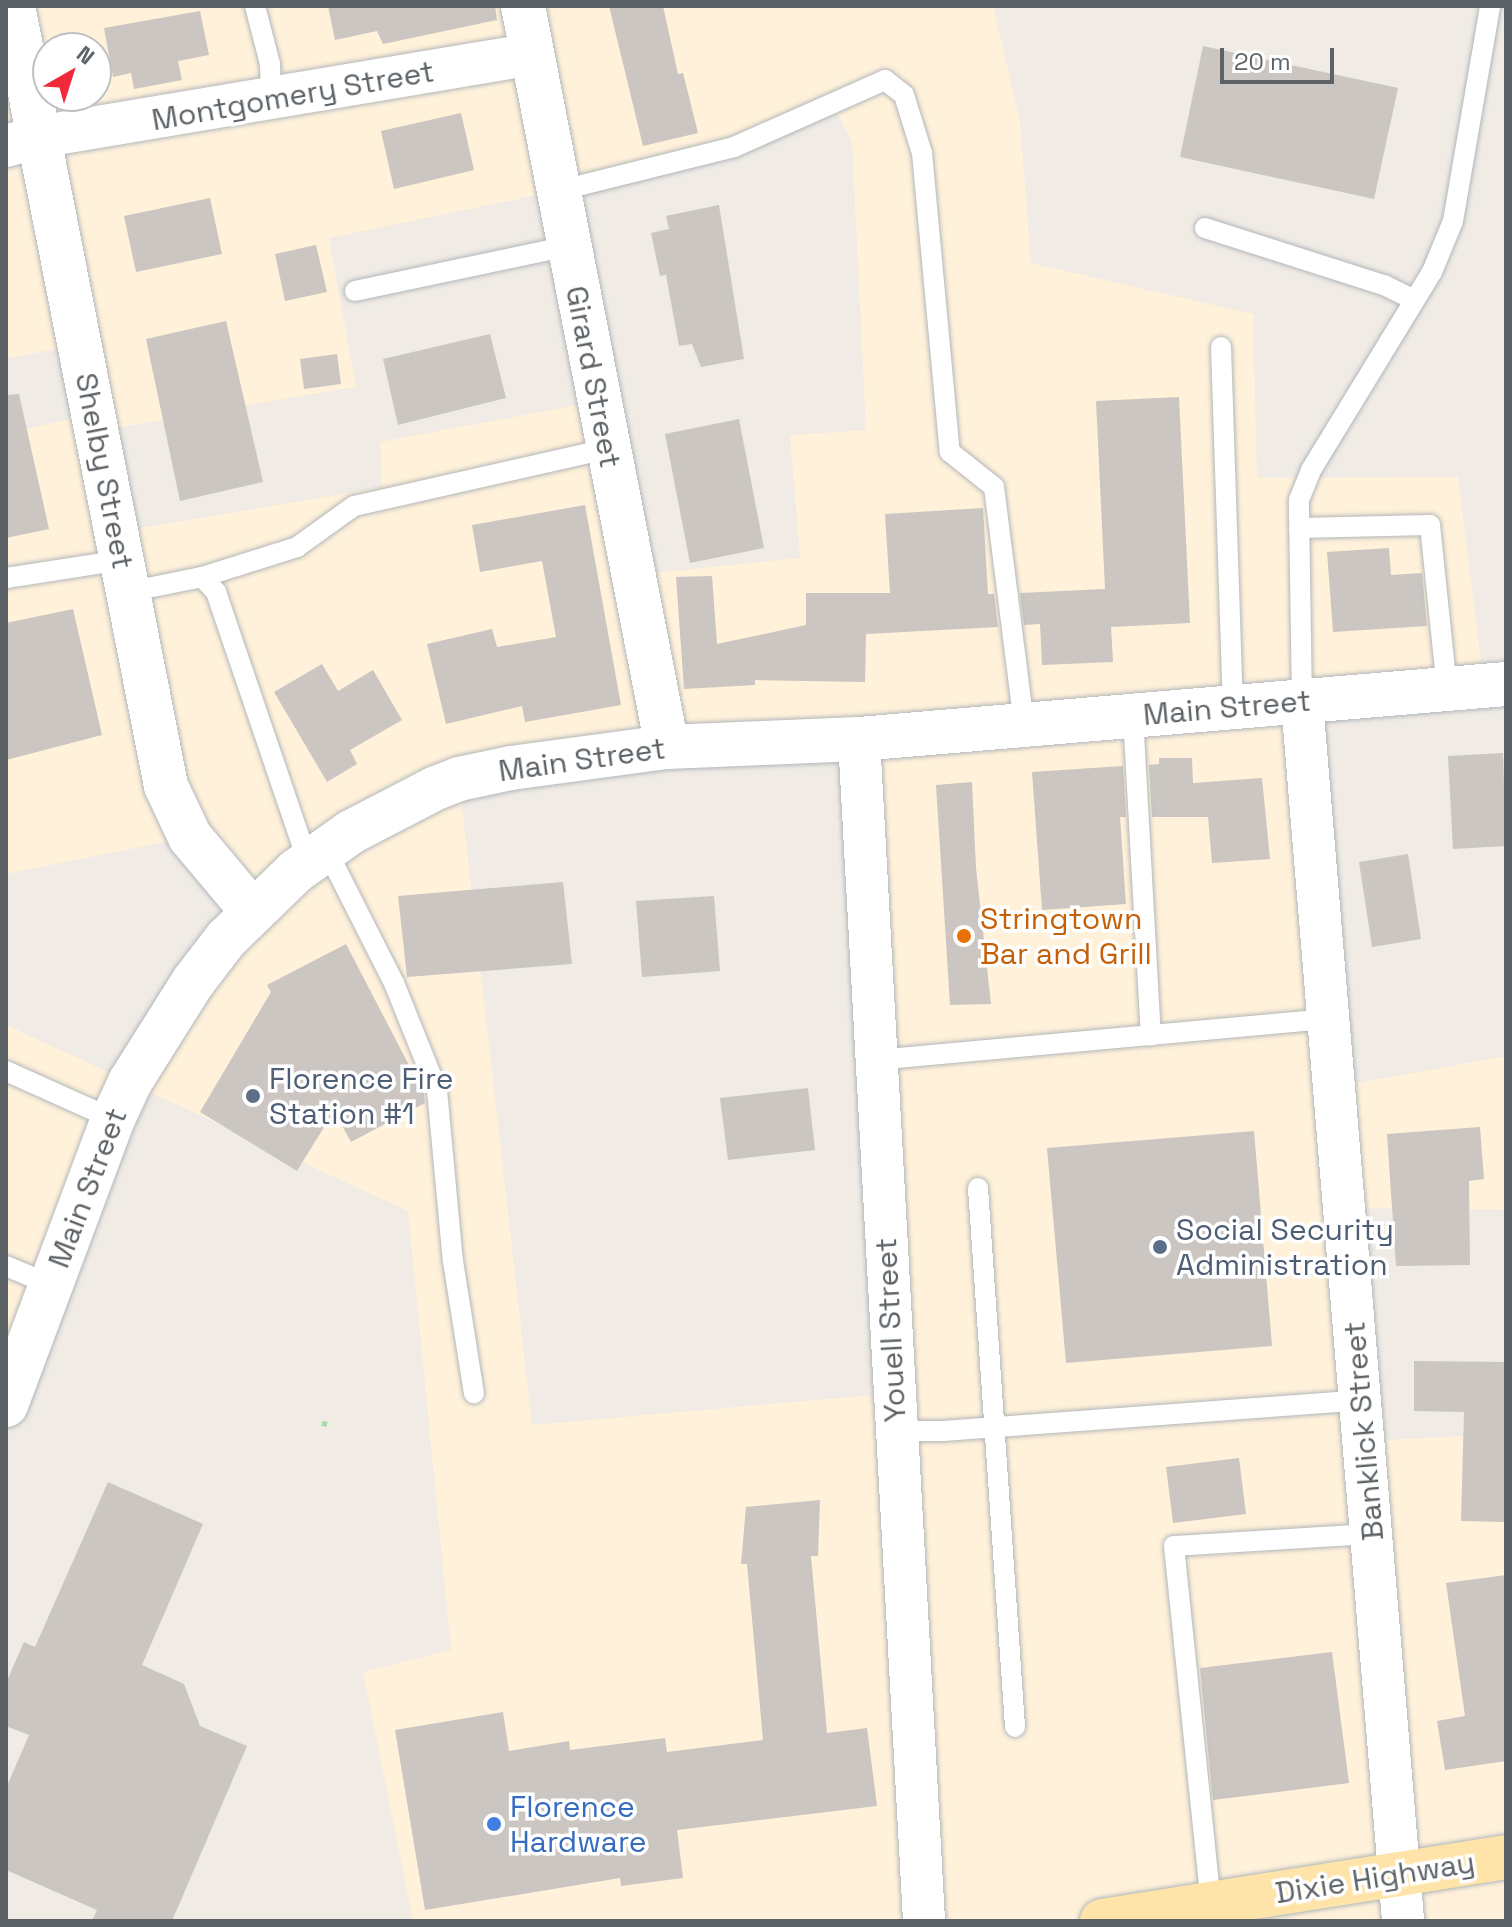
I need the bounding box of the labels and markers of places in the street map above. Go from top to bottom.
place label: Stringtown Bar and Grill [980,901,1152,972]
marker: Stringtown Bar and Grill [955,927,973,945]
place label: Florence Fire Station #1 [269,1061,453,1132]
marker: Florence Fire Station #1 [244,1087,262,1105]
place label: Social Security Administration [1176,1212,1394,1282]
marker: Social Security Administration [1151,1238,1169,1256]
place label: Florence Hardware [510,1789,647,1860]
marker: Florence Hardware [485,1815,503,1833]

